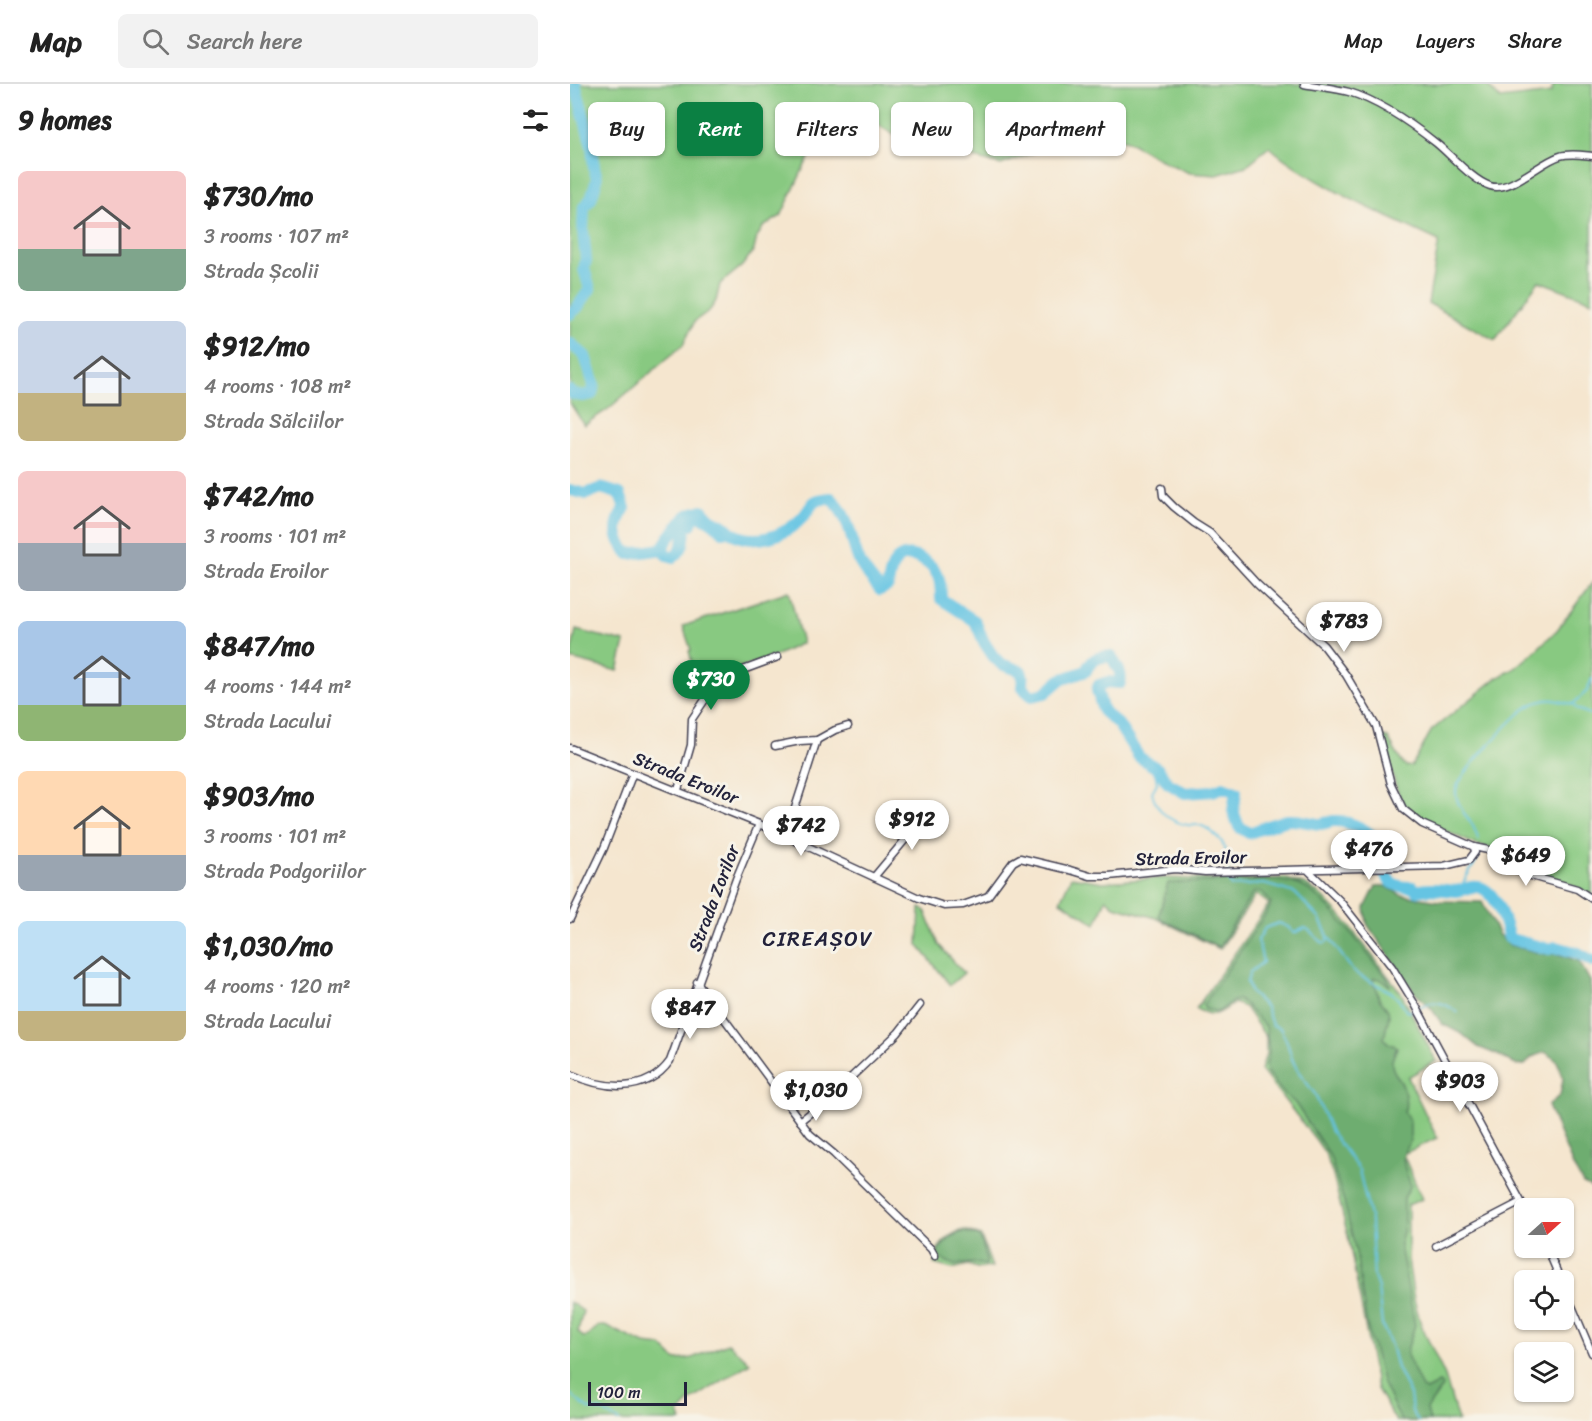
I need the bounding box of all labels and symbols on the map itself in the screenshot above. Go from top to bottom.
pin: $783 [1308,602,1380,653]
pin: $730 [675,660,747,711]
street label: Strada Eroilor [628,742,745,814]
pin: $912 [876,800,948,851]
pin: $742 [765,806,837,857]
pin: $476 [1333,830,1405,881]
pin: $649 [1490,836,1562,887]
street label: Strada Zorilor [679,838,750,956]
street label: Strada Eroilor [1135,841,1249,875]
district label: CIREAȘOV [763,920,873,958]
pin: $847 [654,989,726,1040]
pin: $903 [1424,1062,1496,1113]
pin: $1,030 [767,1071,865,1122]
north arrow [1514,1198,1574,1258]
scale bar [588,1379,687,1406]

